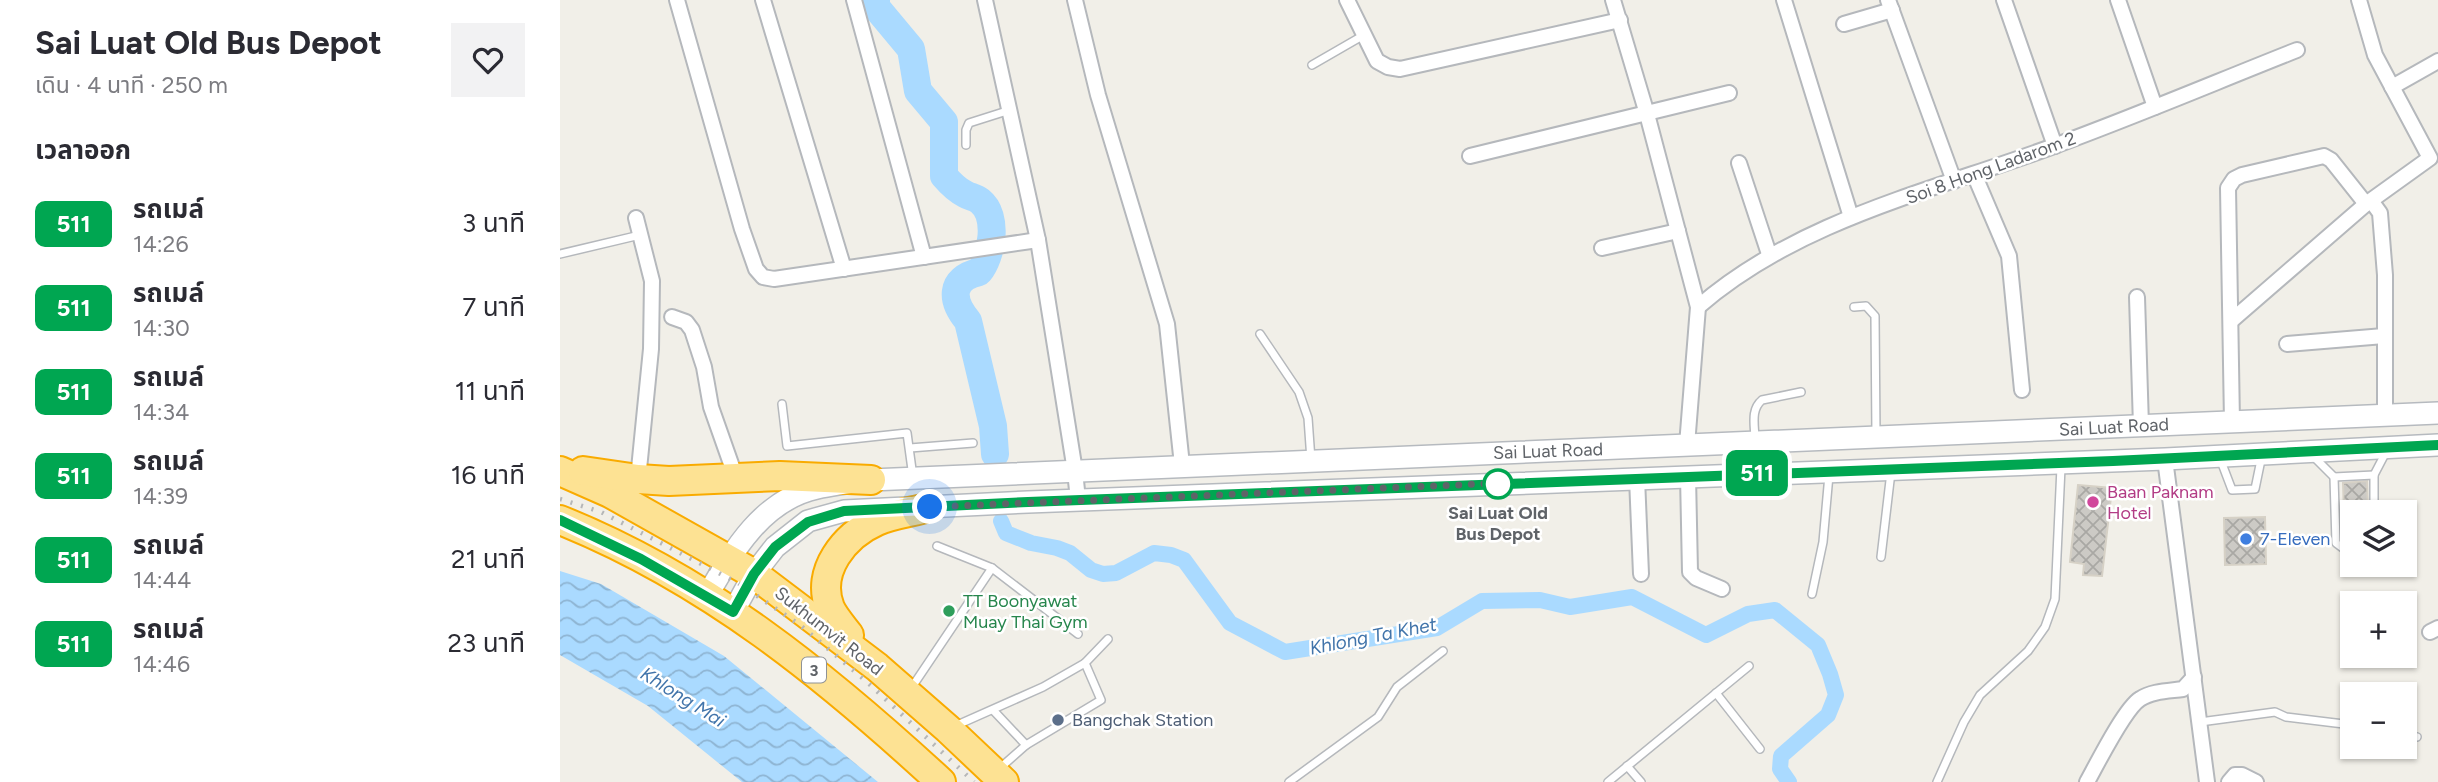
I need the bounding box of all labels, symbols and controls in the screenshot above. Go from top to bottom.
text: Sai Luat Old Bus Depot [35,23,382,62]
button: heart [451,23,525,97]
text: เดิน · 4 นาที · 250 m [35,71,228,99]
street label: Soi 8 Hong Ladarom 2 [1903,127,2079,209]
text: เวลาออก [35,134,131,166]
text: รถเมล์ [133,193,204,225]
text: 3 นาที [462,207,525,239]
text: 511 [56,209,91,238]
text: 14:26 [133,230,188,258]
text: รถเมล์ [133,277,204,309]
text: 7 นาที [462,291,525,323]
text: 511 [56,293,91,322]
text: 14:30 [133,314,190,342]
text: รถเมล์ [133,361,204,393]
text: 11 นาที [455,375,525,407]
text: 511 [56,377,91,406]
text: 14:34 [133,398,189,426]
street label: Sai Luat Road [2058,413,2170,441]
street label: Sai Luat Road [1493,438,1603,464]
text: รถเมล์ [133,445,204,477]
line badge: 511 [1717,450,1797,496]
text: 511 [1740,458,1774,487]
text: 16 นาที [451,459,525,491]
text: 511 [56,461,91,490]
marker: Sai Luat Old Bus Depot [1483,469,1513,499]
place label: Baan Paknam Hotel [2107,481,2214,524]
text: 14:39 [133,482,188,510]
your location [912,489,947,524]
marker: Baan Paknam Hotel [2085,494,2101,510]
map controls [2340,500,2417,759]
button: layers [2340,500,2417,577]
place label: Sai Luat Old Bus Depot [1448,502,1548,545]
place label: 7-Eleven [2260,528,2330,550]
text: รถเมล์ [133,529,204,561]
marker: 7-Eleven [2238,531,2254,547]
text: 21 นาที [451,543,525,575]
text: 511 [56,545,91,574]
text: 14:44 [133,566,191,594]
street label: Sukhumvit Road [770,582,888,680]
place label: TT Boonyawat Muay Thai Gym [963,590,1087,633]
button: + [2340,591,2417,668]
marker: TT Boonyawat Muay Thai Gym [941,603,957,619]
water label: Khlong Ta Khet [1307,612,1439,660]
text: รถเมล์ [133,613,204,645]
text: 23 นาที [448,627,525,659]
text: 511 [56,629,91,658]
text: 14:46 [133,650,190,678]
road number: 3 [802,657,826,682]
water label: Khlong Mai [636,662,730,732]
button: − [2340,682,2417,759]
place label: Bangchak Station [1072,709,1213,731]
marker: Bangchak Station [1050,712,1066,728]

